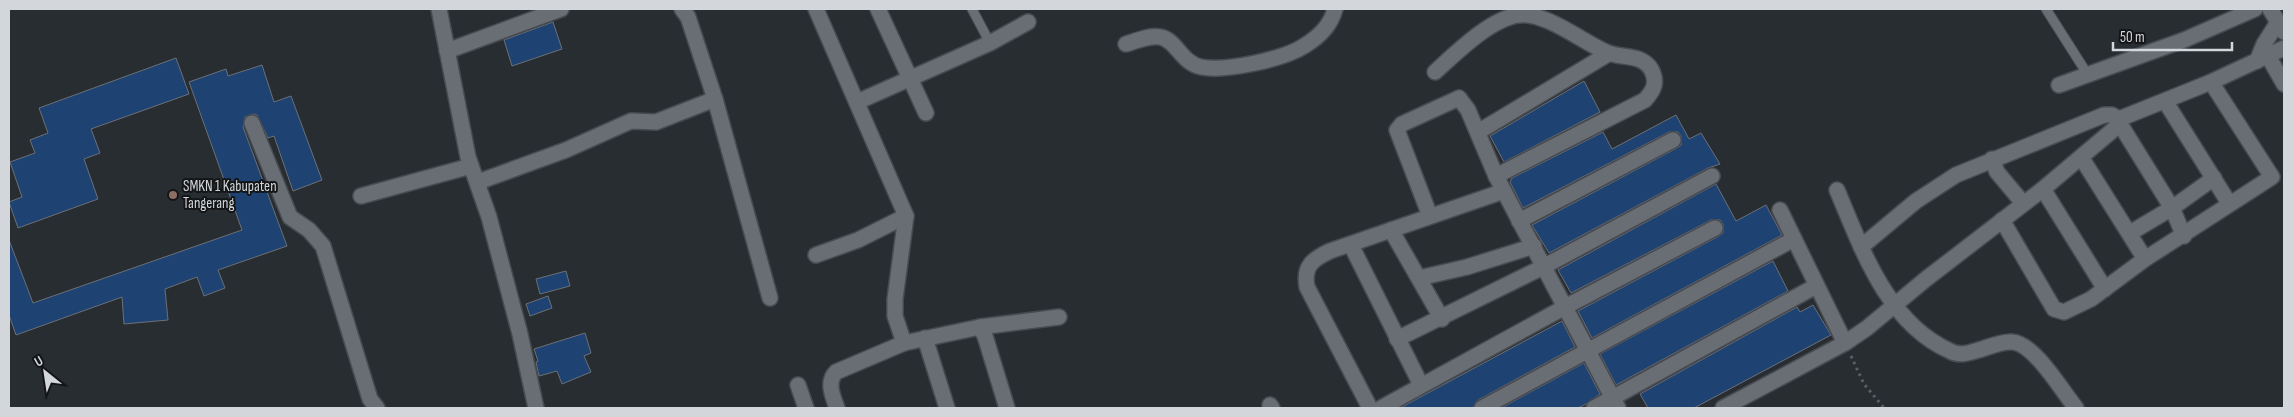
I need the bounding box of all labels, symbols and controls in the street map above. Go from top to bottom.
scale bar [2113,20,2232,52]
text: 50 m [2120,28,2145,47]
place label: SMKN 1 Kabupaten Tangerang [183,177,277,213]
marker: SMKN 1 Kabupaten Tangerang [167,189,179,201]
north arrow [20,347,70,397]
text: U [31,352,46,370]

